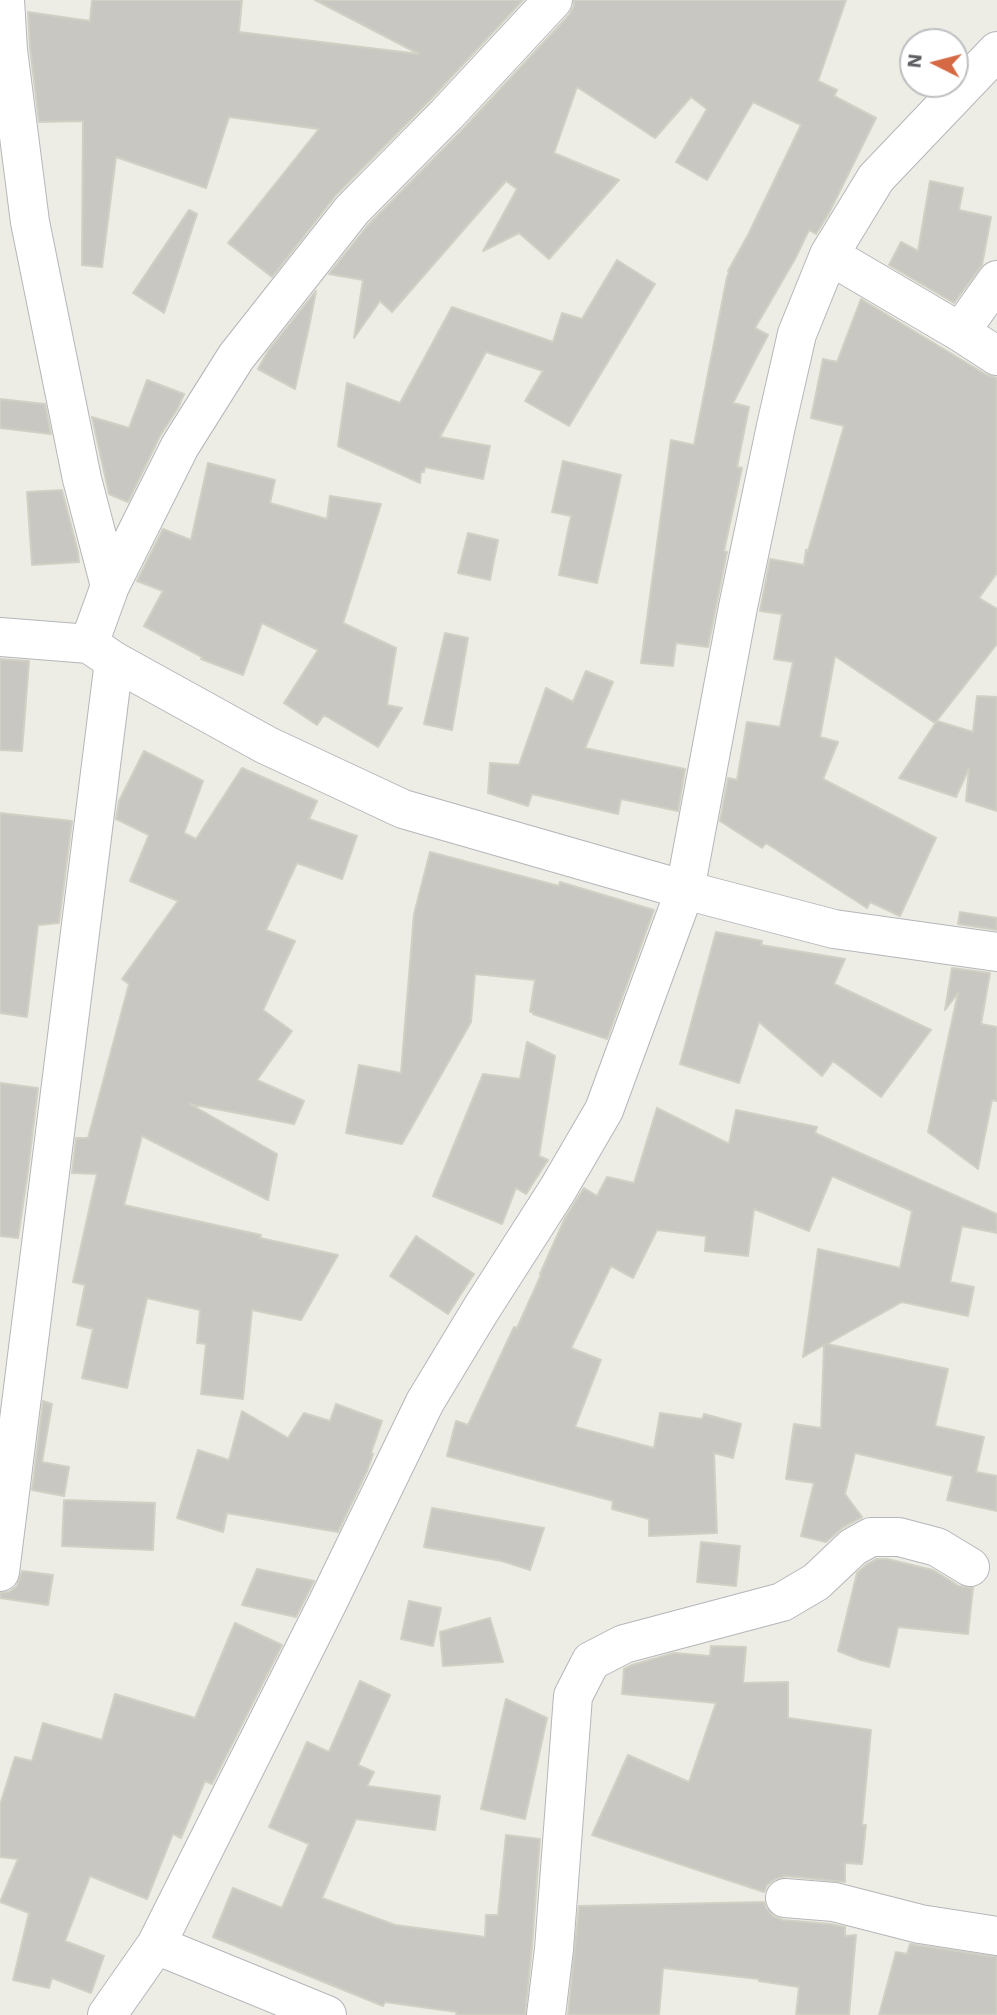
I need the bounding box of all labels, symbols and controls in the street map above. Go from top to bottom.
north arrow [899,28,969,98]
text: N [902,53,927,69]

